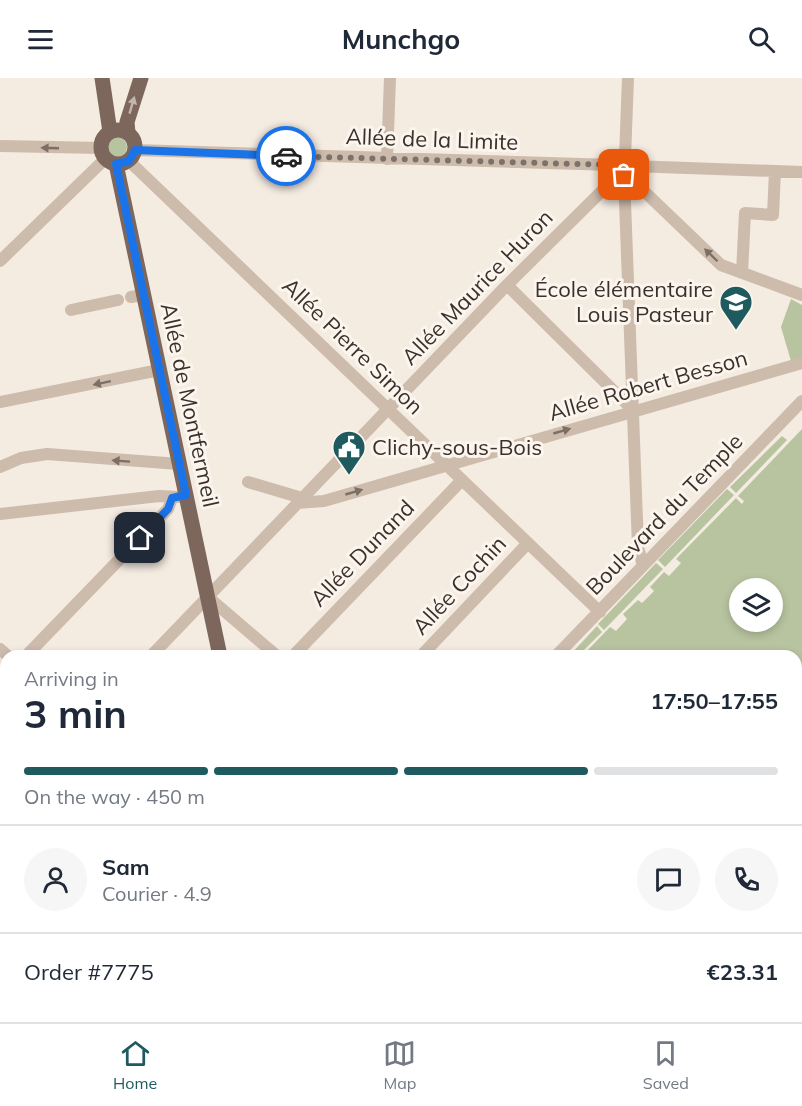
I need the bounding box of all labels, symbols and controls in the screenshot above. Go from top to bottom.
text: Munchgo [342,22,460,56]
icon: menu [24,23,57,56]
icon: search [745,23,778,56]
one-way arrow [128,96,137,114]
street label: Allée de la Limite [345,122,519,156]
courier [256,126,316,186]
icon: car [270,140,303,173]
one-way arrow [41,143,60,153]
pin [598,149,649,200]
icon: bag [607,158,640,191]
street label: Allée Maurice Huron [396,203,558,371]
one-way arrow [704,249,718,263]
street label: Allée Pierre Simon [277,272,429,420]
place label: École élémentaire Louis Pasteur [535,275,713,328]
school or university icon: École élémentaire Louis Pasteur [718,284,754,331]
street label: Allée de Montfermeil [155,300,225,510]
street label: Allée Robert Besson [545,343,751,427]
one-way arrow [93,378,111,388]
one-way arrow [553,426,571,435]
street label: Boulevard du Temple [580,427,748,601]
public building icon: Clichy-sous-Bois [331,429,367,476]
place label: Clichy-sous-Bois [372,433,542,461]
one-way arrow [111,456,130,466]
one-way arrow [346,487,364,496]
street label: Allée Dunand [304,494,420,612]
pin [114,512,165,563]
icon: home [123,521,156,554]
street label: Allée Cochin [406,530,512,640]
map controls [729,578,783,632]
button: layers [729,578,783,632]
text: Arriving in [24,666,119,691]
text: 17:50–17:55 [650,687,778,715]
text: 3 min [24,689,127,738]
text: On the way · 450 m [24,784,205,809]
button: person [24,848,87,911]
button: chat [637,848,700,911]
button: phone [715,848,778,911]
text: Sam [102,853,150,881]
text: Courier · 4.9 [102,881,212,906]
text: Order #7775 [24,958,154,986]
text: €23.31 [707,958,778,986]
tab: Home [113,1037,157,1093]
tab: Map [383,1037,416,1093]
tab: Saved [643,1037,689,1093]

